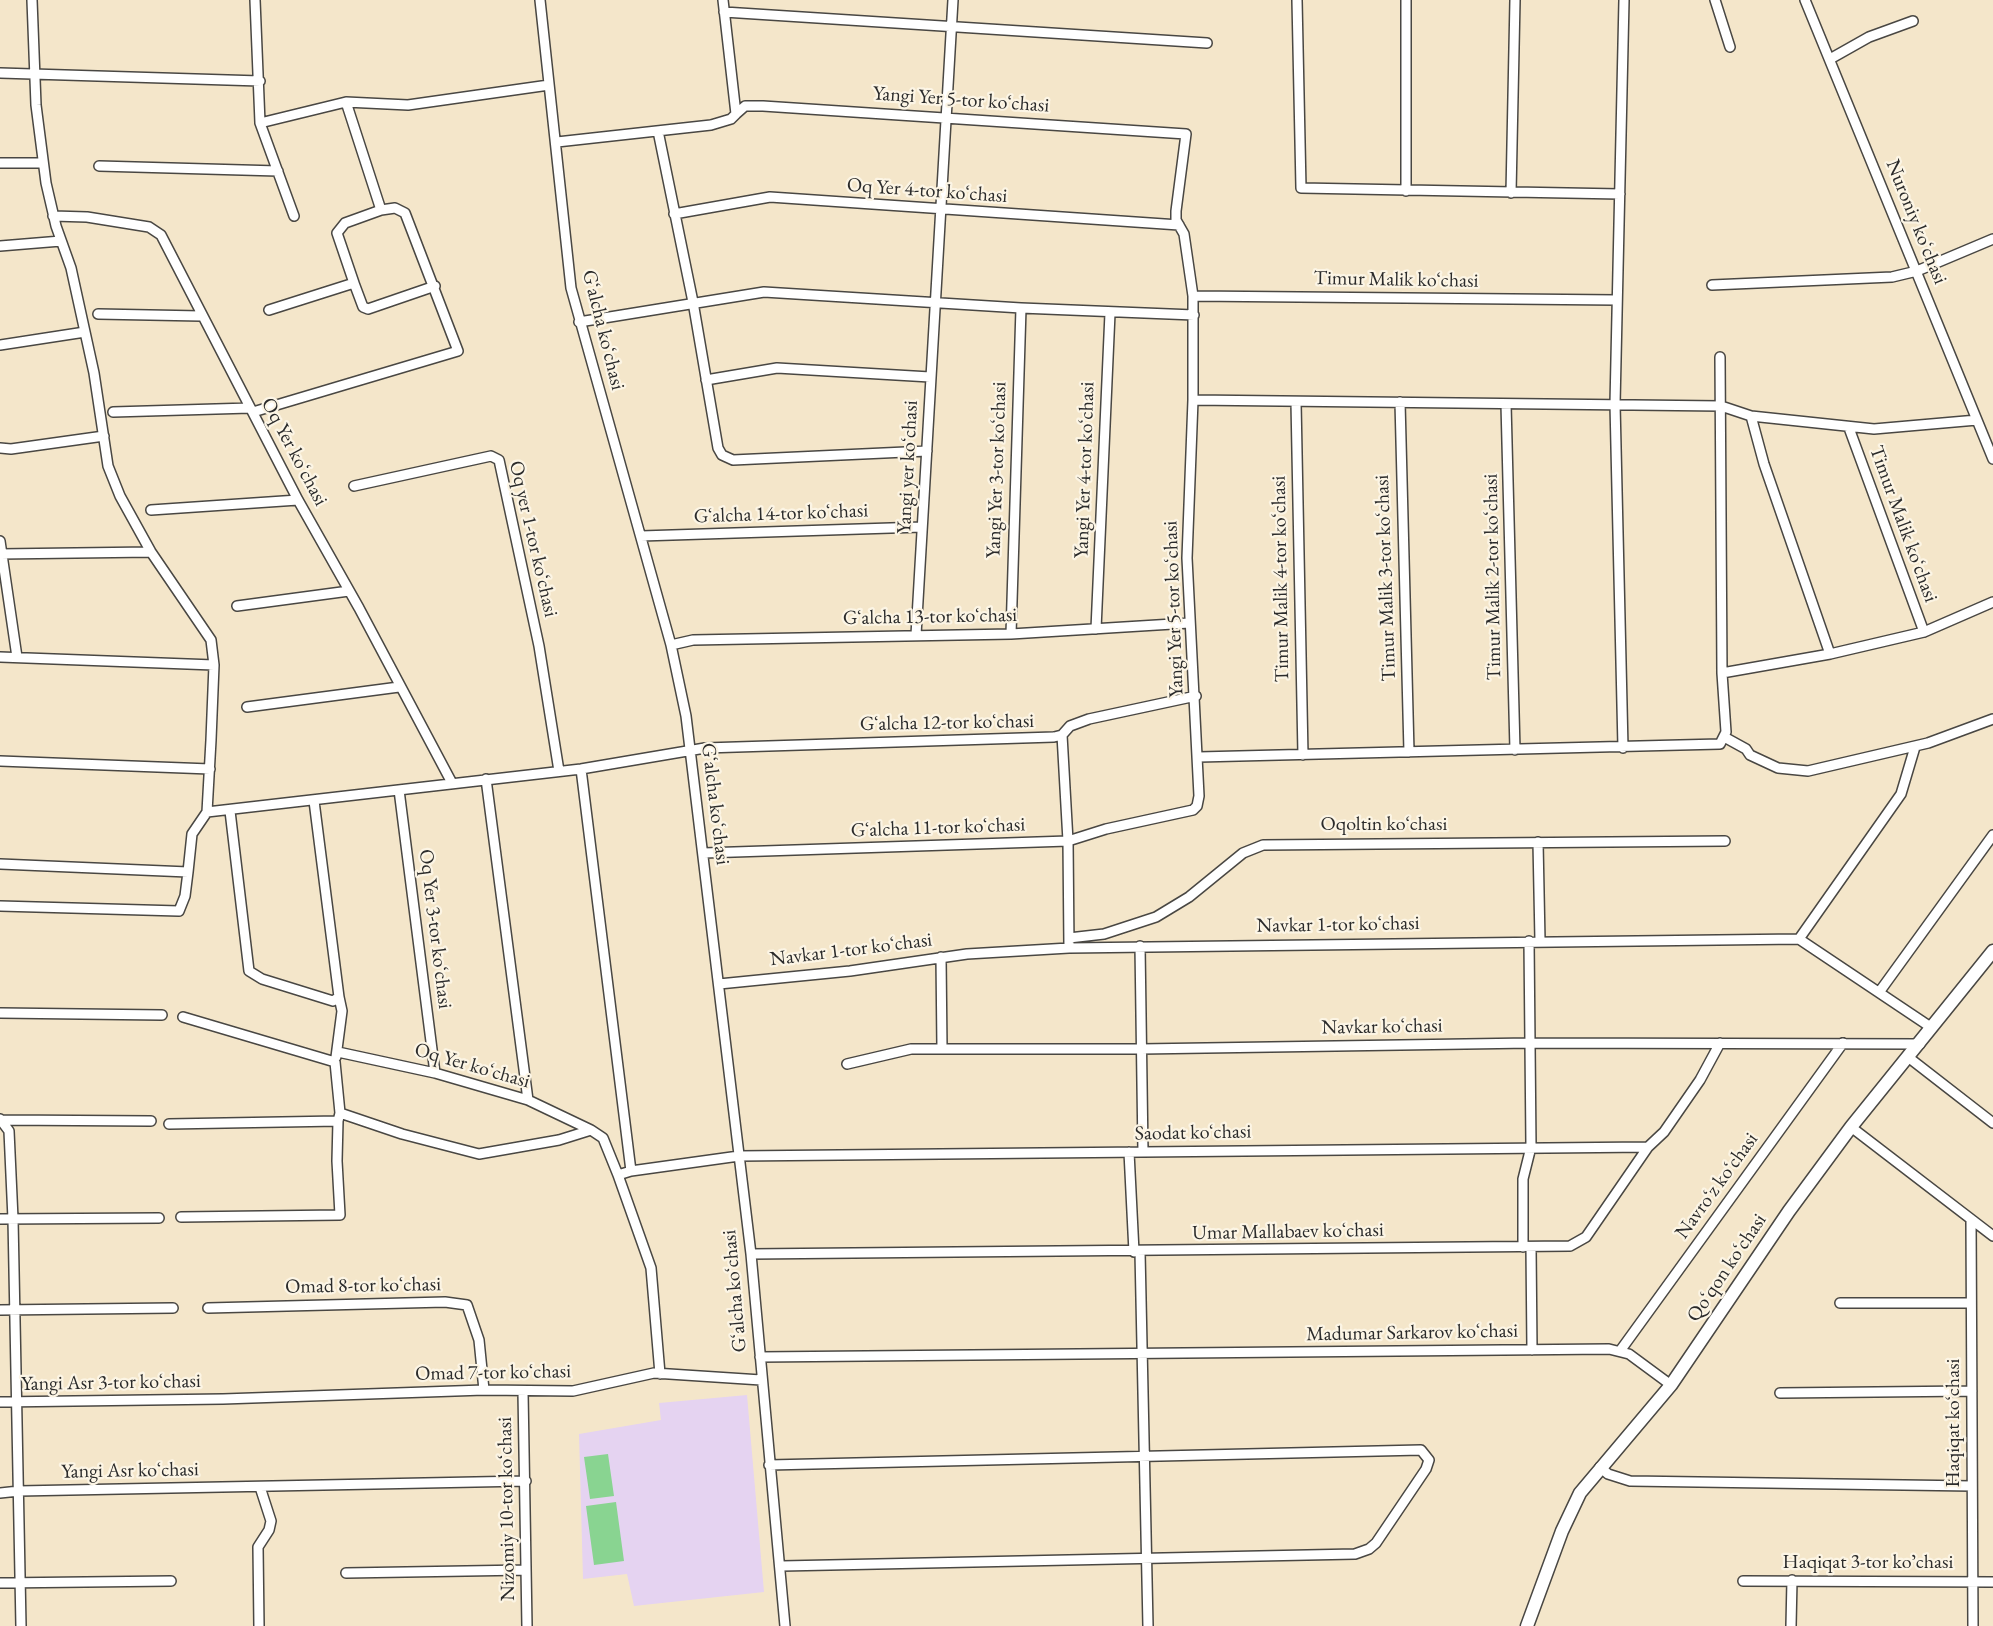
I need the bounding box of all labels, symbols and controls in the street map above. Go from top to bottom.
street label: Yangi Yer 5-tor koʻchasi [872,82,1050,118]
street label: Nuroniy koʻchasi [1880,156,1952,288]
street label: Oq Yer 4-tor koʻchasi [846,173,1008,209]
street label: Timur Malik koʻchasi [1313,267,1479,293]
street label: Gʻalcha koʻchasi [576,268,630,392]
street label: Yangi Yer 3-tor koʻchasi [982,381,1012,559]
street label: Yangi Yer 4-tor koʻchasi [1070,381,1100,559]
street label: Oq Yer koʻchasi [256,394,332,510]
street label: Yangi yer koʻchasi [893,400,923,534]
street label: Timur Malik koʻchasi [1864,442,1942,606]
street label: Oq yer 1-tor koʻchasi [503,459,563,619]
street label: Timur Malik 2-tor koʻchasi [1479,473,1507,681]
street label: Timur Malik 3-tor koʻchasi [1370,474,1402,682]
street label: Timur Malik 4-tor koʻchasi [1267,475,1295,683]
street label: Gʻalcha 14-tor koʻchasi [693,499,869,529]
street label: Yangi Yer 5-tor koʻchasi [1159,520,1189,698]
street label: Gʻalcha 13-tor koʻchasi [843,603,1017,631]
street label: Gʻalcha 12-tor koʻchasi [860,709,1034,737]
street label: Gʻalcha koʻchasi [696,742,734,866]
street label: Gʻalcha 11-tor koʻchasi [850,813,1026,843]
street label: Oqoltin koʻchasi [1321,813,1447,837]
street label: Oq Yer 3-tor koʻchasi [413,848,457,1010]
street label: Navkar 1-tor koʻchasi [1256,912,1420,938]
street label: Navkar 1-tor koʻchasi [769,928,933,972]
street label: Navkar koʻchasi [1321,1014,1443,1040]
street label: Oq Yer koʻchasi [412,1038,532,1094]
street label: Saodat koʻchasi [1134,1120,1252,1146]
street label: Navroʻz koʻchasi [1670,1128,1764,1244]
street label: Qoʻqon koʻchasi [1682,1209,1772,1327]
street label: Umar Mallabaev koʻchasi [1192,1218,1384,1246]
street label: Gʻalcha koʻchasi [718,1229,752,1353]
street label: Omad 8-tor koʻchasi [285,1273,441,1299]
street label: Madumar Sarkarov koʻchasi [1306,1319,1518,1347]
street label: Haqiqat koʻchasi [1942,1359,1966,1487]
street label: Omad 7-tor koʻchasi [415,1360,571,1386]
street label: Yangi Asr 3-tor koʻchasi [21,1369,201,1397]
street label: Nizomiy 10-tor koʻchasi [493,1417,521,1601]
street label: Yangi Asr koʻchasi [61,1458,199,1484]
street label: Haqiqat 3-tor koʼchasi [1783,1551,1953,1575]

